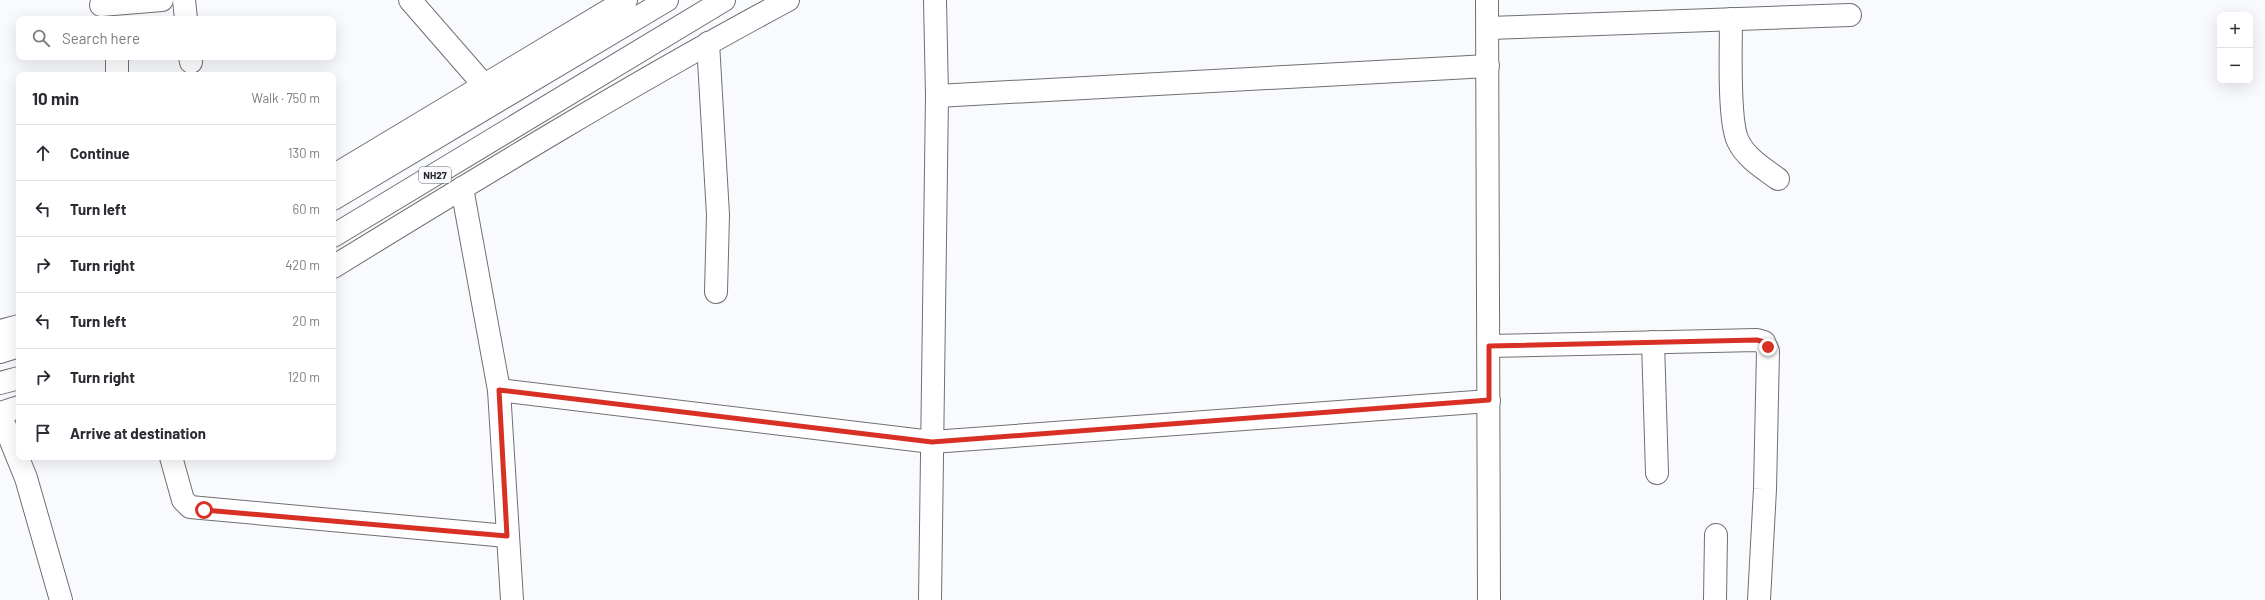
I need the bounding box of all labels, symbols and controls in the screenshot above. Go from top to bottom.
map controls [2217,12,2253,84]
button: + [2217,12,2253,48]
search box [16,16,336,60]
icon: search [30,27,52,49]
text: Search here [62,29,140,47]
button: − [2217,48,2253,84]
text: 10 min [32,88,79,108]
text: Walk · 750 m [252,90,320,106]
icon: ahead [32,142,54,164]
text: Continue [70,144,130,162]
text: 130 m [288,145,320,161]
road number: NH27 [419,167,451,183]
icon: left [32,198,54,220]
text: Turn left [70,200,126,218]
text: 60 m [293,201,320,217]
icon: right [32,254,54,276]
text: Turn right [70,256,135,274]
text: 420 m [285,257,320,273]
icon: left [32,310,54,332]
text: Turn left [70,312,126,330]
text: 20 m [292,313,320,329]
route end [1759,338,1777,356]
icon: right [32,366,54,388]
text: Turn right [70,368,135,386]
text: 120 m [288,369,320,385]
icon: arrive [32,422,54,444]
text: Arrive at destination [70,424,206,442]
route start [195,501,213,519]

